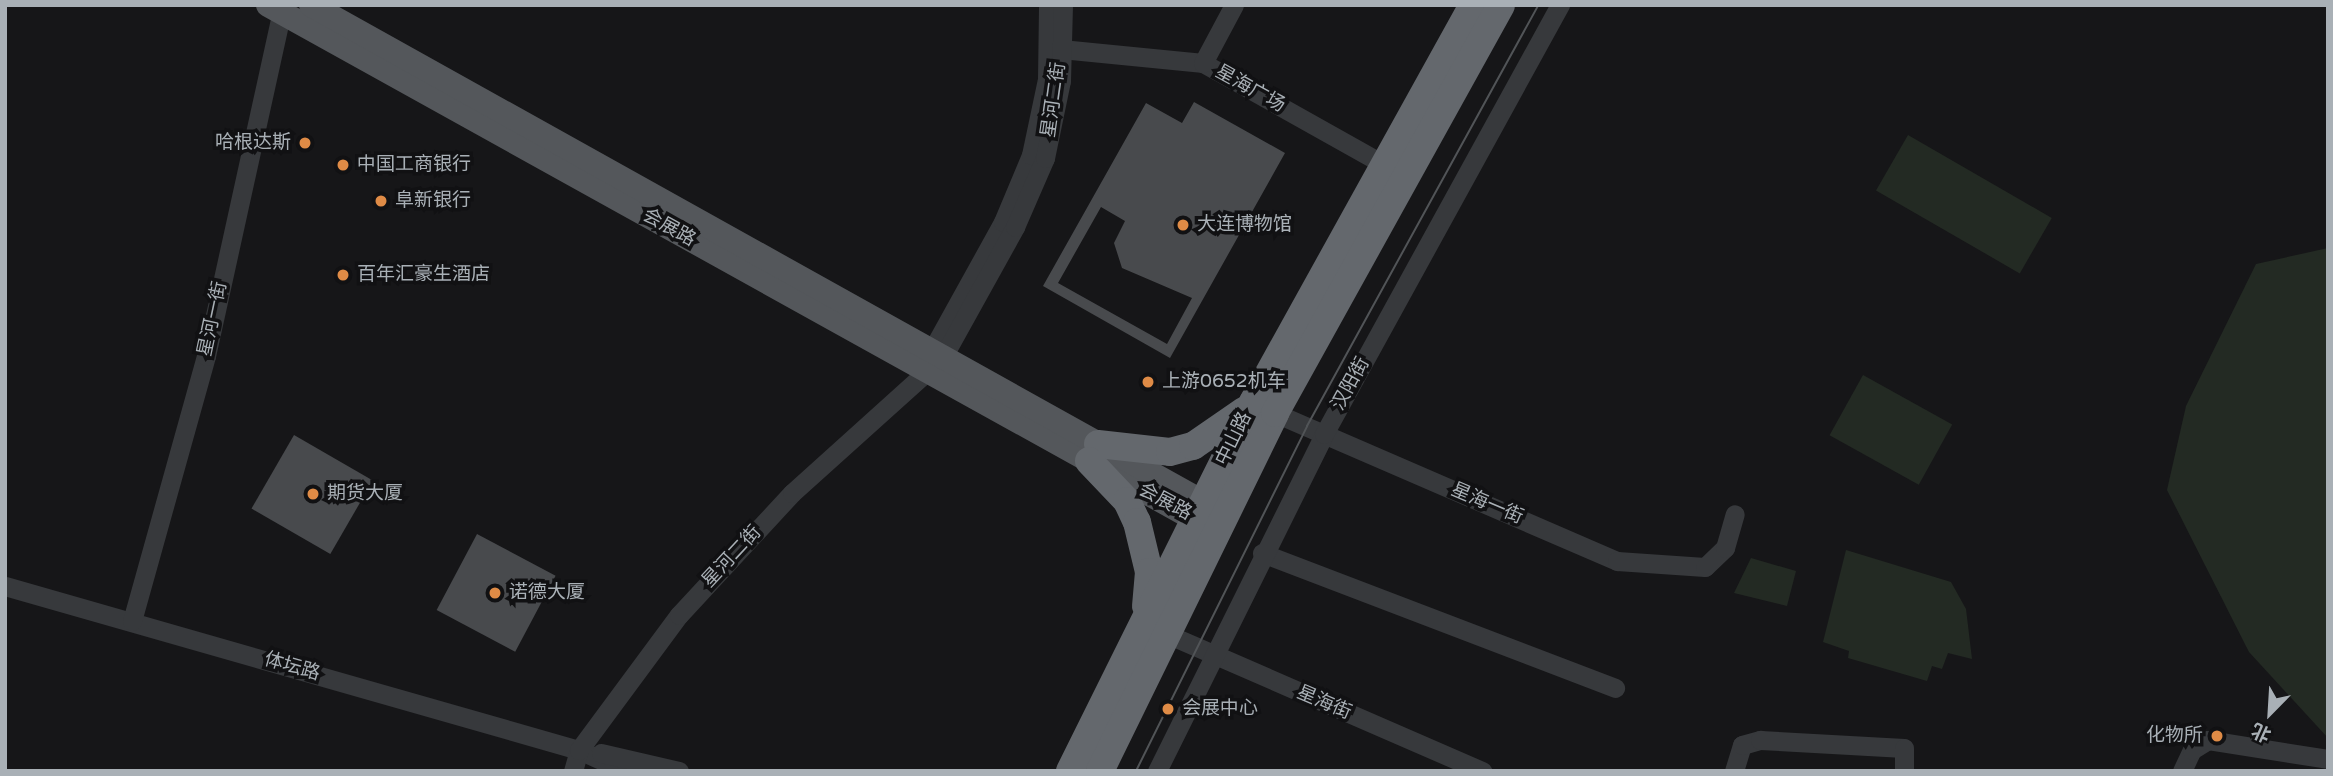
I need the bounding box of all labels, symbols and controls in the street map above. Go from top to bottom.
street label: 星河二街 [1037,61,1071,139]
street label: 星海广场 [1211,61,1289,117]
place label: 哈根达斯 [215,132,291,154]
marker: 哈根达斯 [297,135,313,151]
place label: 中国工商银行 [357,154,471,176]
marker: 中国工商银行 [335,157,351,173]
place label: 阜新银行 [395,190,471,212]
marker: 阜新银行 [373,193,389,209]
street label: 会展路 [639,204,699,252]
place label: 大连博物馆 [1197,214,1292,236]
marker: 大连博物馆 [1175,217,1191,233]
place label: 百年汇豪生酒店 [357,264,490,286]
marker: 百年汇豪生酒店 [335,267,351,283]
street label: 星河一街 [194,279,232,359]
street label: 汉阳街 [1327,354,1375,414]
place label: 上游0652机车 [1162,371,1286,393]
marker: 上游0652机车 [1140,374,1156,390]
street label: 中山路 [1211,408,1257,470]
street label: 会展路 [1134,479,1196,525]
street label: 星海一街 [1448,479,1526,529]
place label: 期货大厦 [327,483,403,505]
marker: 期货大厦 [305,486,321,502]
street label: 星河二街 [698,521,766,593]
place label: 诺德大厦 [509,582,585,604]
marker: 诺德大厦 [487,585,503,601]
street label: 体坛路 [261,648,323,686]
north arrow [2235,678,2305,748]
street label: 星海街 [1293,681,1355,725]
place label: 会展中心 [1182,698,1258,720]
marker: 会展中心 [1160,701,1176,717]
text: 北 [2248,718,2275,746]
place label: 化物所 [2146,725,2203,747]
marker: 化物所 [2209,728,2225,744]

